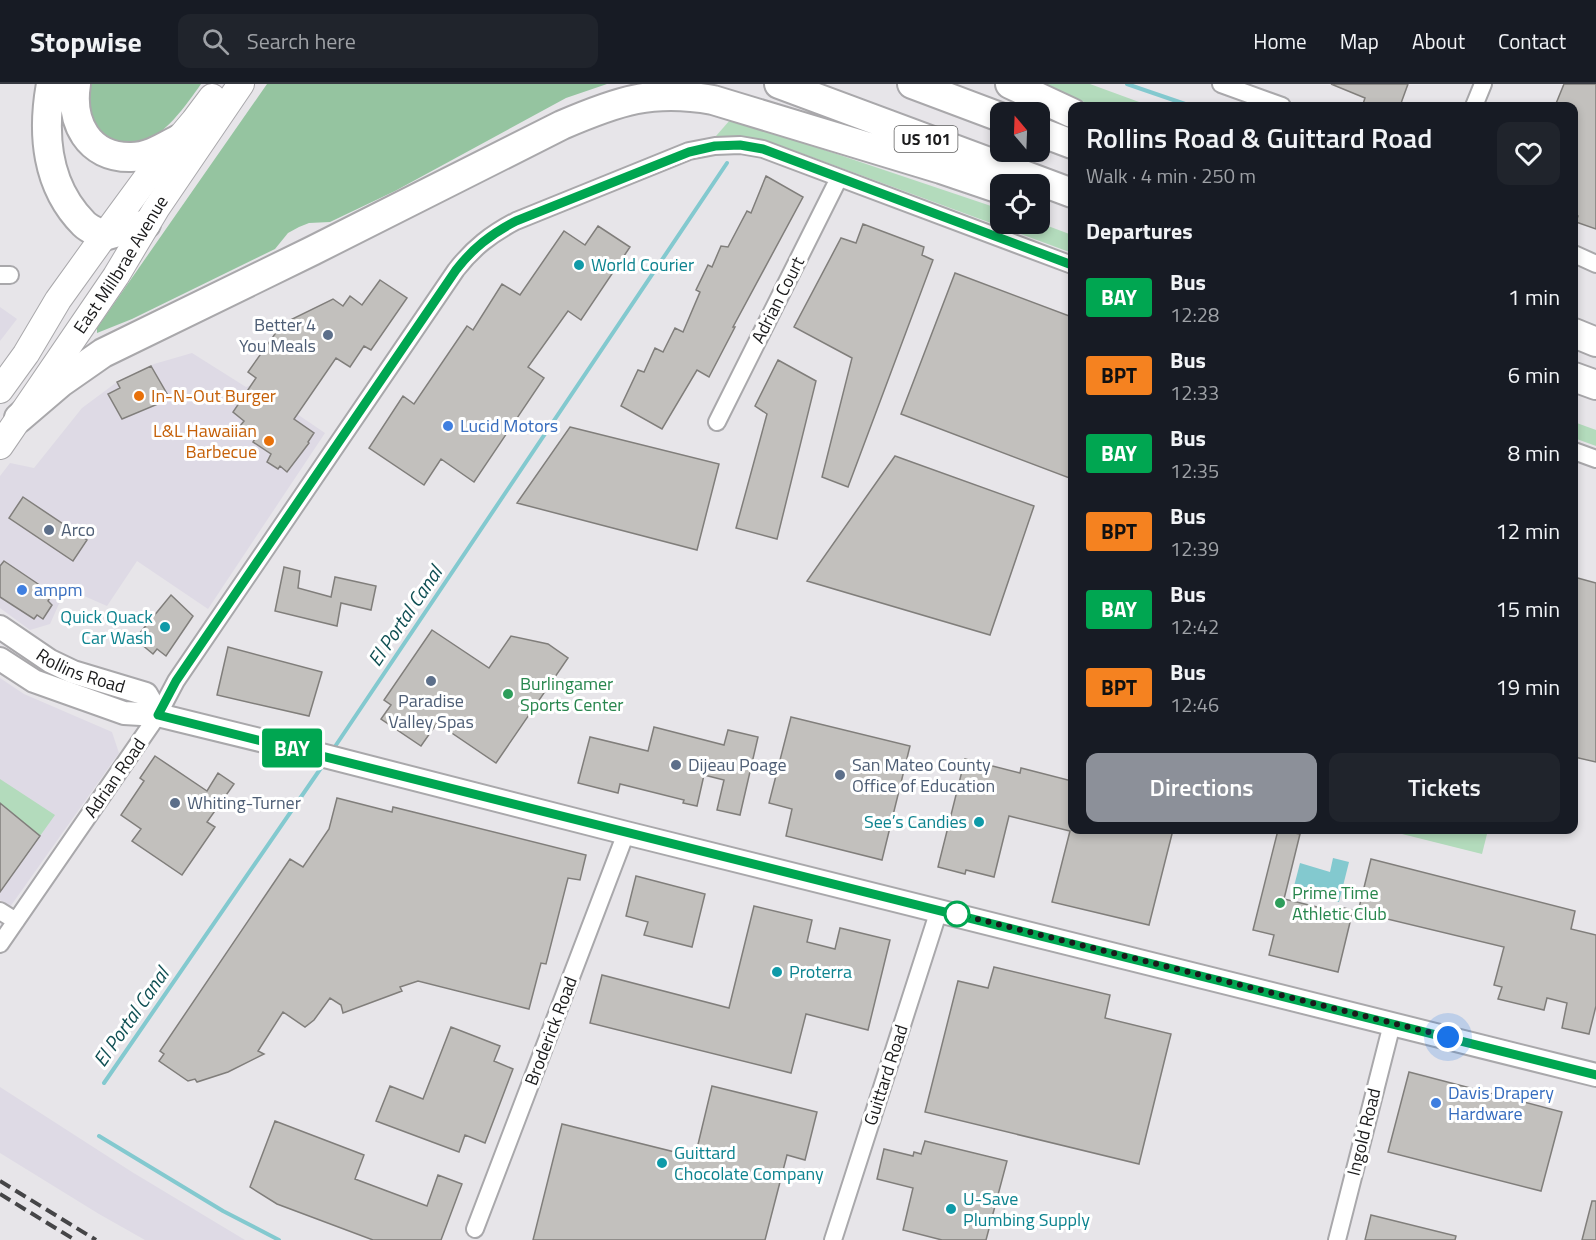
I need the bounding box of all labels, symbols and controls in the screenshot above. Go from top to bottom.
search box [178,14,598,68]
text: Stopwise [30,20,142,63]
text: Search here [247,24,356,58]
icon: search [199,25,232,58]
text: Home [1253,25,1307,57]
text: Map [1340,25,1379,57]
text: About [1412,25,1465,57]
text: Contact [1498,25,1566,57]
north arrow [990,102,1050,162]
map controls [990,102,1050,234]
text: Rollins Road & Guittard Road [1086,116,1432,159]
button: heart [1497,122,1560,185]
road number: US 101 [894,126,958,152]
text: Walk · 4 min · 250 m [1086,160,1256,191]
button: locate [990,174,1050,234]
street label: East Millbrae Avenue [66,190,174,339]
text: Departures [1086,214,1193,248]
place label: World Courier [591,251,694,278]
street label: Adrian Court [744,251,811,348]
marker: World Courier [572,258,586,272]
text: Bus [1170,265,1206,299]
text: 1 min [1508,280,1560,314]
text: BAY [1101,281,1137,313]
text: 12:28 [1170,299,1219,330]
place label: Better 4 You Meals [239,311,316,359]
marker: Better 4 You Meals [321,328,335,342]
text: Bus [1170,343,1206,377]
text: 6 min [1508,358,1560,392]
text: BPT [1101,359,1137,391]
text: 12:33 [1170,377,1219,408]
place label: In-N-Out Burger [151,382,276,409]
marker: In-N-Out Burger [132,389,146,403]
place label: Lucid Motors [460,412,558,439]
place label: L&L Hawaiian Barbecue [153,417,257,465]
marker: Lucid Motors [441,419,455,433]
text: Bus [1170,421,1206,455]
marker: L&L Hawaiian Barbecue [262,434,276,448]
text: 8 min [1508,436,1560,470]
text: BAY [1101,437,1137,469]
text: 12:35 [1170,455,1219,486]
text: Bus [1170,499,1206,533]
text: 12 min [1495,514,1560,548]
text: BPT [1101,515,1137,547]
place label: Arco [61,516,95,543]
marker: Arco [42,523,56,537]
text: 12:39 [1170,533,1219,564]
water label: El Portal Canal [360,557,451,672]
place label: ampm [34,576,83,603]
text: Bus [1170,577,1206,611]
marker: ampm [15,583,29,597]
text: 15 min [1495,592,1560,626]
text: BAY [1101,593,1137,625]
place label: Quick Quack Car Wash [60,603,153,651]
text: 12:42 [1170,611,1219,642]
marker: Quick Quack Car Wash [158,620,172,634]
street label: Rollins Road [31,641,129,700]
text: Bus [1170,655,1206,689]
place label: Burlingamer Sports Center [520,670,624,718]
text: 19 min [1495,670,1560,704]
text: BPT [1101,671,1137,703]
marker: Paradise Valley Spas [424,674,438,688]
place label: Paradise Valley Spas [388,687,474,735]
marker: Burlingamer Sports Center [501,687,515,701]
text: 12:46 [1170,689,1219,720]
line badge: BAY [258,728,326,768]
street label: Adrian Road [77,732,152,823]
text: BAY [274,732,310,764]
place label: Dijeau Poage [688,751,787,778]
place label: San Mateo County Office of Education [852,751,995,799]
button: Directions [1086,753,1317,822]
button: Tickets [1329,753,1560,822]
marker: Dijeau Poage [669,758,683,772]
marker: San Mateo County Office of Education [833,768,847,782]
place label: Whiting-Turner [187,789,301,816]
marker: Whiting-Turner [168,796,182,810]
place label: See’s Candies [864,808,967,835]
marker: See’s Candies [972,815,986,829]
place label: Prime Time Athletic Club [1292,879,1387,927]
marker: Prime Time Athletic Club [1273,896,1287,910]
unlabelled marker [944,901,970,927]
water label: El Portal Canal [85,958,178,1073]
place label: Proterra [789,958,852,985]
marker: Proterra [770,965,784,979]
street label: Broderick Road [517,972,584,1089]
street label: Guittard Road [857,1021,915,1129]
your location [1433,1022,1463,1052]
place label: Davis Drapery Hardware [1448,1079,1554,1127]
street label: Ingold Road [1340,1085,1387,1179]
marker: Davis Drapery Hardware [1429,1096,1443,1110]
place label: Guittard Chocolate Company [674,1139,824,1187]
marker: Guittard Chocolate Company [655,1156,669,1170]
place label: U-Save Plumbing Supply [963,1185,1090,1233]
marker: U-Save Plumbing Supply [944,1202,958,1216]

